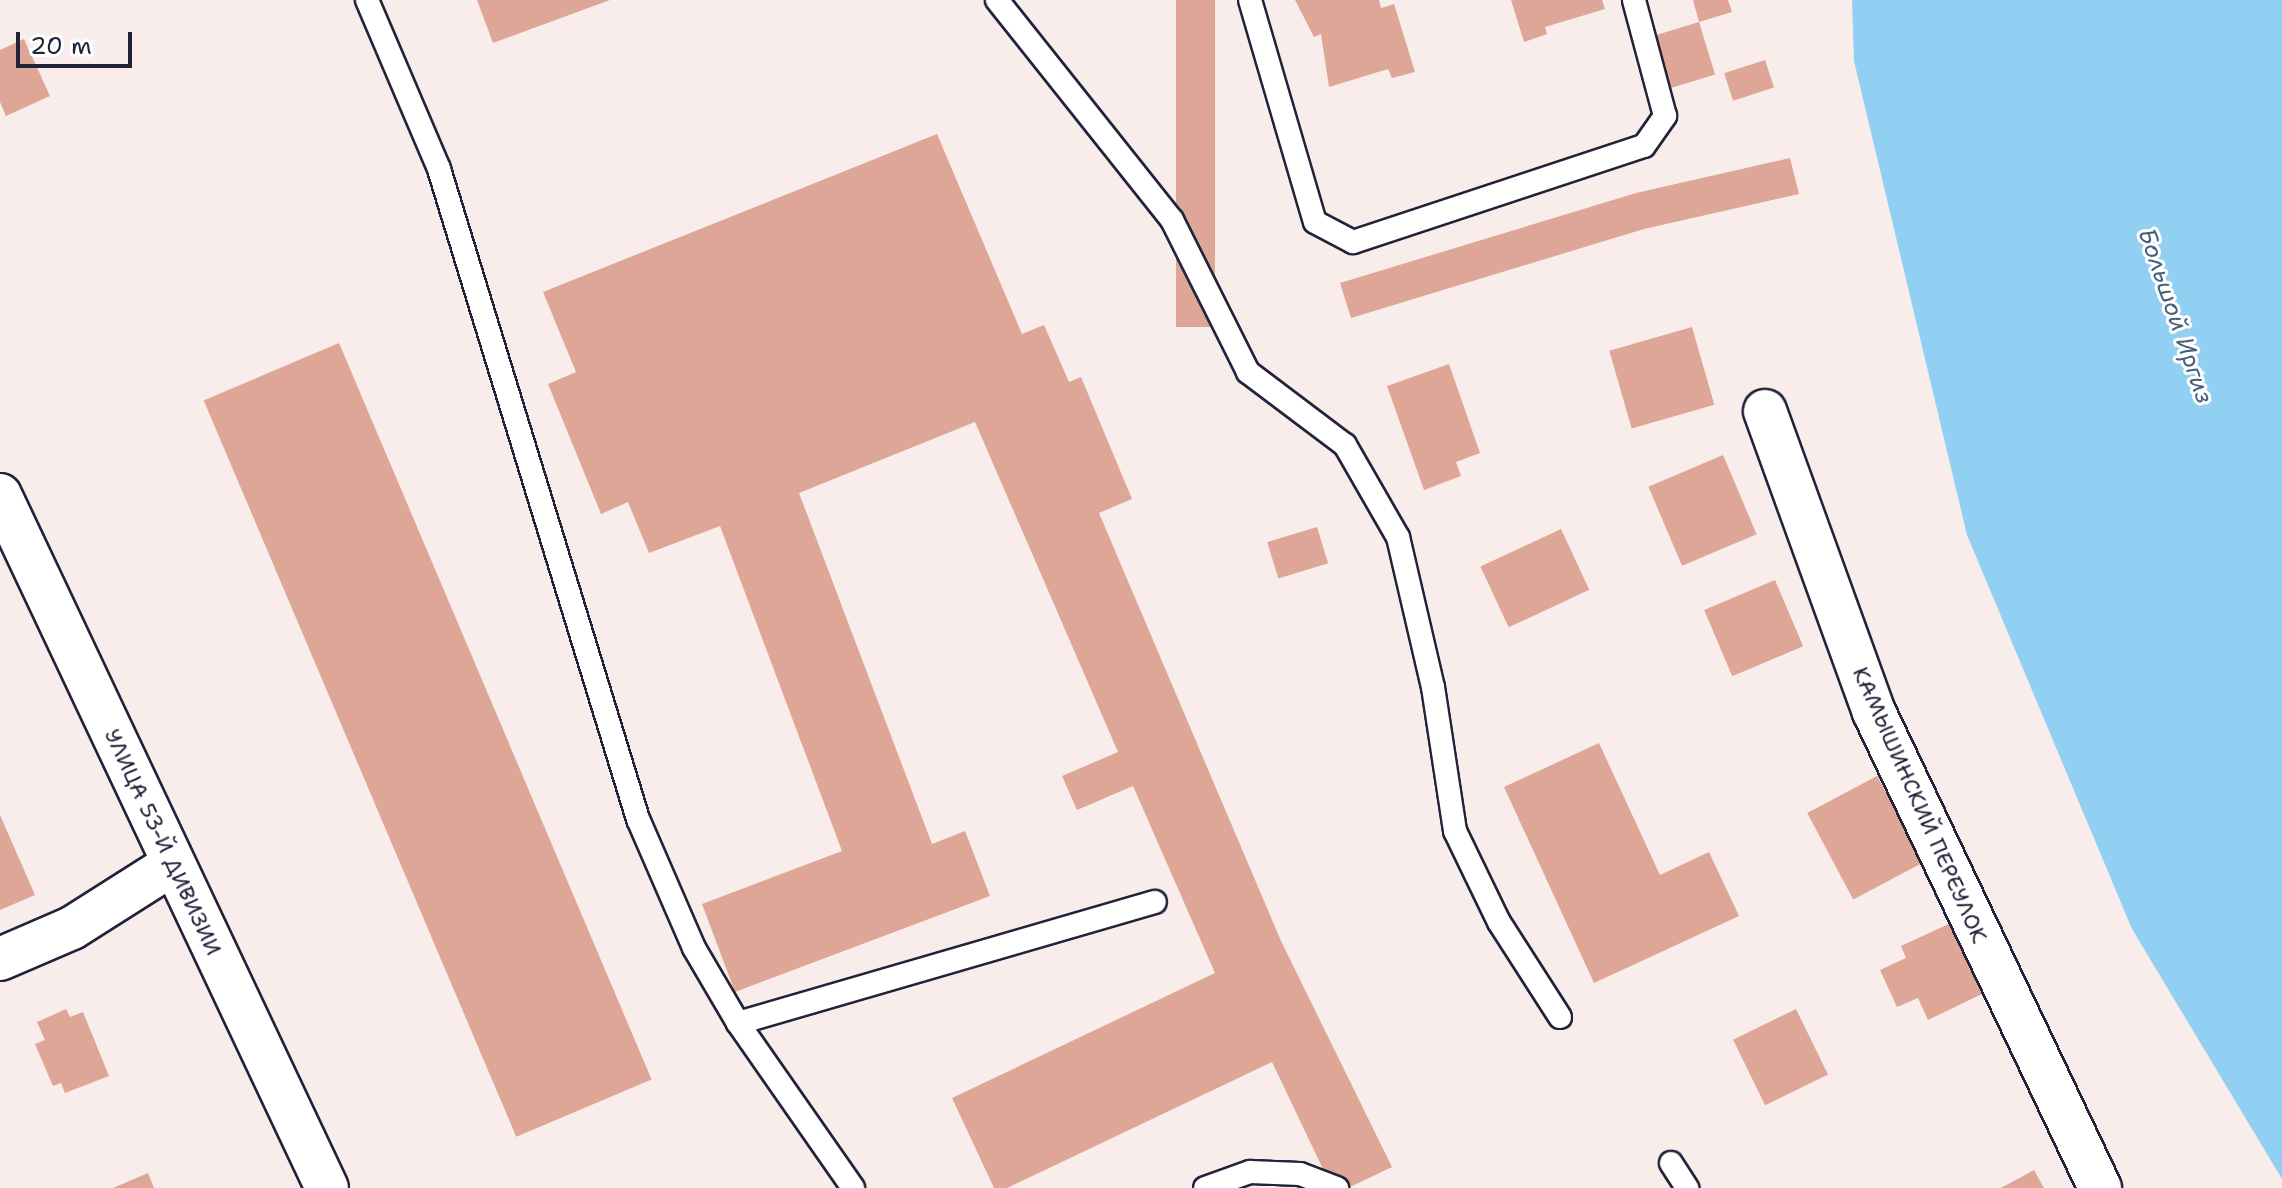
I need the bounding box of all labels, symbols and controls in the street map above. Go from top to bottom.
scale bar [20,16,136,66]
text: 20 m [30,30,92,62]
water label: Большой Иргиз [2132,225,2218,407]
street label: КАМЫШИНСКИЙ ПЕРЕУЛОК [1847,663,1993,947]
street label: УЛИЦА 53-Й ДИВИЗИИ [99,725,227,959]

